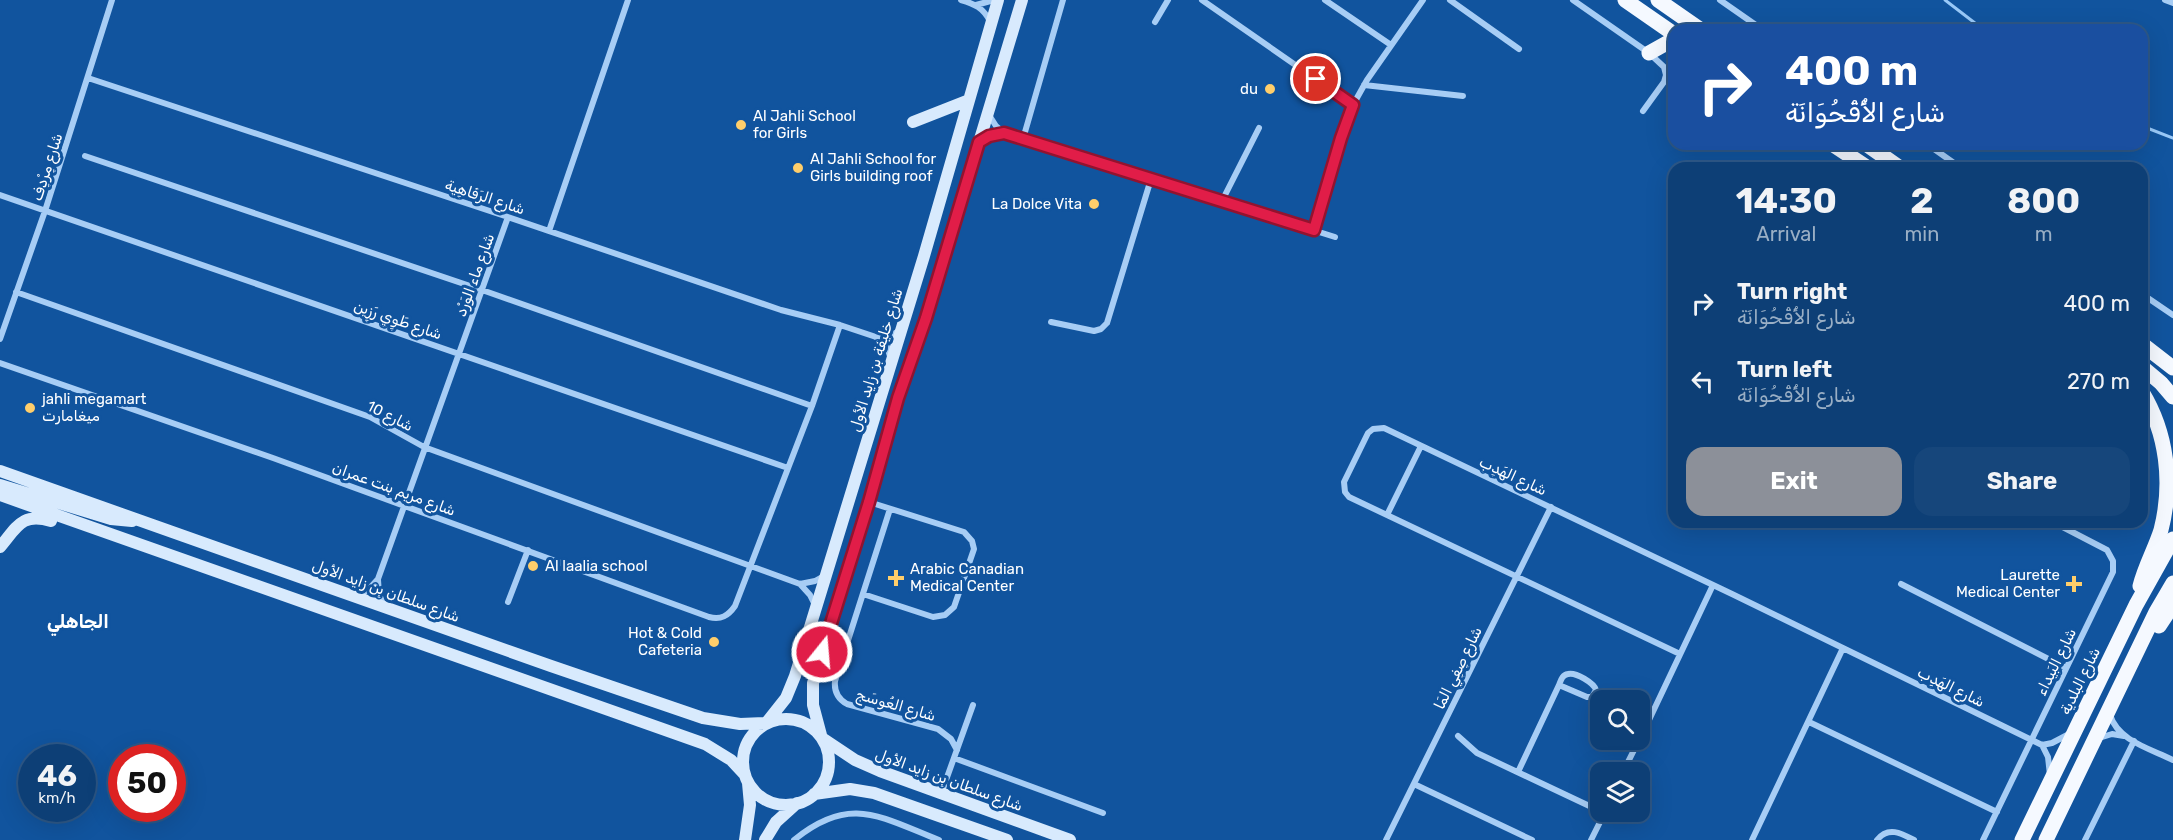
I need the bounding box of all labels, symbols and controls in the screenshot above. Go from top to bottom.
text: 400 m [1785,46,1918,96]
icon: right [1686,48,1764,126]
pin [1290,53,1341,104]
icon: arrive [1299,62,1332,95]
place label: du [1240,80,1258,98]
marker: du [1263,82,1277,96]
text: شارع الأُقْحُوَانَة [1785,97,1945,129]
place label: Al Jahli School for Girls [753,107,856,142]
marker: Al Jahli School for Girls [734,118,748,132]
street label: شارع مِرْدِف [28,131,68,204]
place label: Al Jahli School for Girls building roof [810,150,936,185]
marker: Al Jahli School for Girls building roof [791,161,805,175]
street label: شارع الرَفَاهِية [442,176,527,220]
text: 14:30 [1736,179,1837,222]
text: 2 [1910,179,1934,222]
text: 800 [2007,179,2080,222]
place label: La Dolce Vita [992,195,1082,213]
marker: La Dolce Vita [1087,197,1101,211]
text: Arrival [1756,222,1816,246]
text: min [1905,222,1939,246]
text: m [2035,222,2053,246]
street label: شارع ماء الوَرْد [452,231,500,320]
text: Turn right [1737,278,1847,305]
street label: شارع خليفة بن زايد الأول [846,286,908,434]
icon: right [1686,287,1719,320]
text: 400 m [2063,290,2130,317]
street label: شارع طَوِي رَزِين [351,297,444,346]
text: شارع الأُقْحُوَانَة [1737,305,1856,329]
text: Turn left [1737,356,1832,383]
icon: left [1686,365,1719,398]
text: 270 m [2067,368,2130,395]
text: شارع الأُقْحُوَانَة [1737,383,1856,407]
place label: jahli megamart ميغامارت [41,390,146,425]
street label: شارع 10 [363,397,416,437]
marker: jahli megamart ميغامارت [23,401,37,415]
button: Exit [1686,447,1902,516]
button: Share [1914,447,2130,516]
street label: شارع الهَدِب [1476,453,1550,501]
street label: شارع مريم بنت عمران [329,458,458,522]
street label: شارع سلطان بن زايد الأول [309,556,462,628]
place label: Al laalia school [545,557,648,575]
marker: Al laalia school [526,559,540,573]
place label: Arabic Canadian Medical Center [910,560,1024,595]
place label: Laurette Medical Center [1956,566,2060,601]
marker: Arabic Canadian Medical Center [887,569,905,587]
marker: Laurette Medical Center [2065,575,2083,593]
district label: الجاهلي [47,611,109,636]
position arrow [790,620,854,684]
place label: Hot & Cold Cafeteria [628,624,702,659]
street label: شارع صِفِي المَا [1430,624,1489,714]
street label: شارع البَيداء [2032,625,2082,700]
marker: Hot & Cold Cafeteria [707,635,721,649]
street label: شارع البلدية [2056,644,2106,718]
street label: شارع الهَدِب [1914,663,1987,713]
street label: شارع العُوسَج [854,685,938,727]
map controls [1590,690,1650,822]
button: search [1590,690,1650,750]
speed limit sign: 50 [108,744,186,822]
street label: شارع سلطان بن زايد الأول [872,745,1025,817]
text: 46 [37,758,77,794]
button: layers [1590,762,1650,822]
text: km/h [38,789,76,807]

